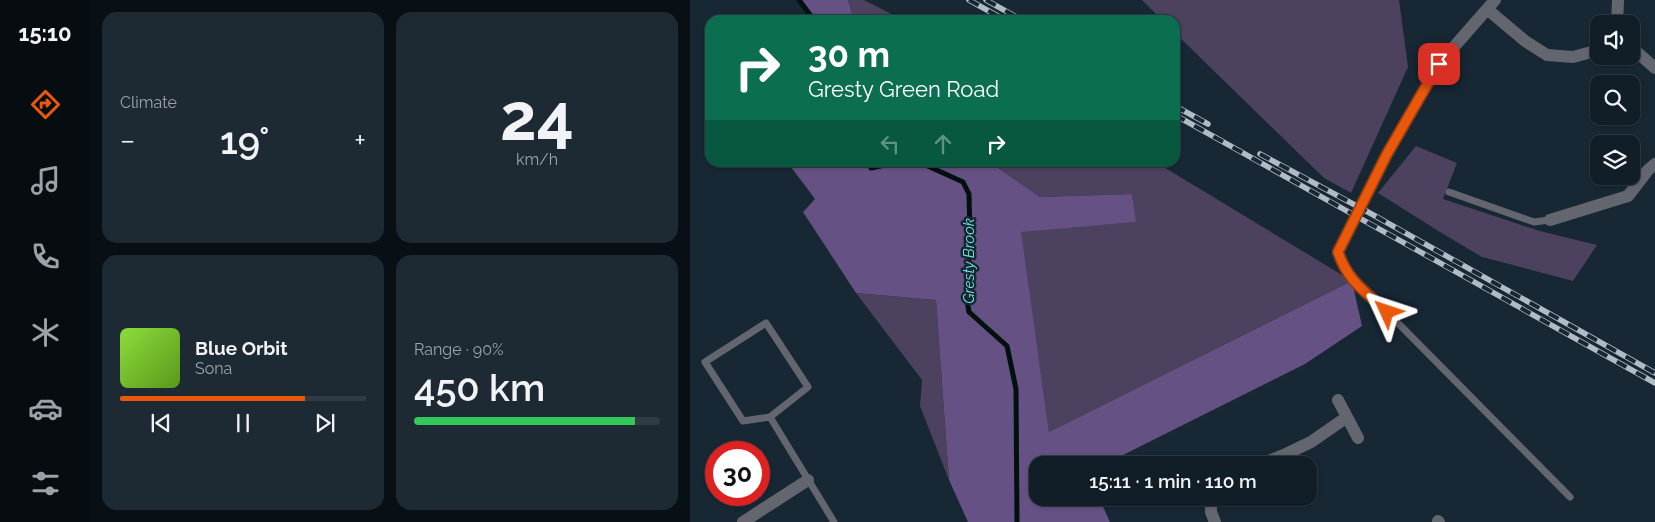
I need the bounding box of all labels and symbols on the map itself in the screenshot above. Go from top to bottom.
pin [1418,43,1460,85]
water label: Gresty Brook [960,218,978,304]
position arrow [1360,285,1412,337]
speed limit sign: 30 [705,441,770,506]

